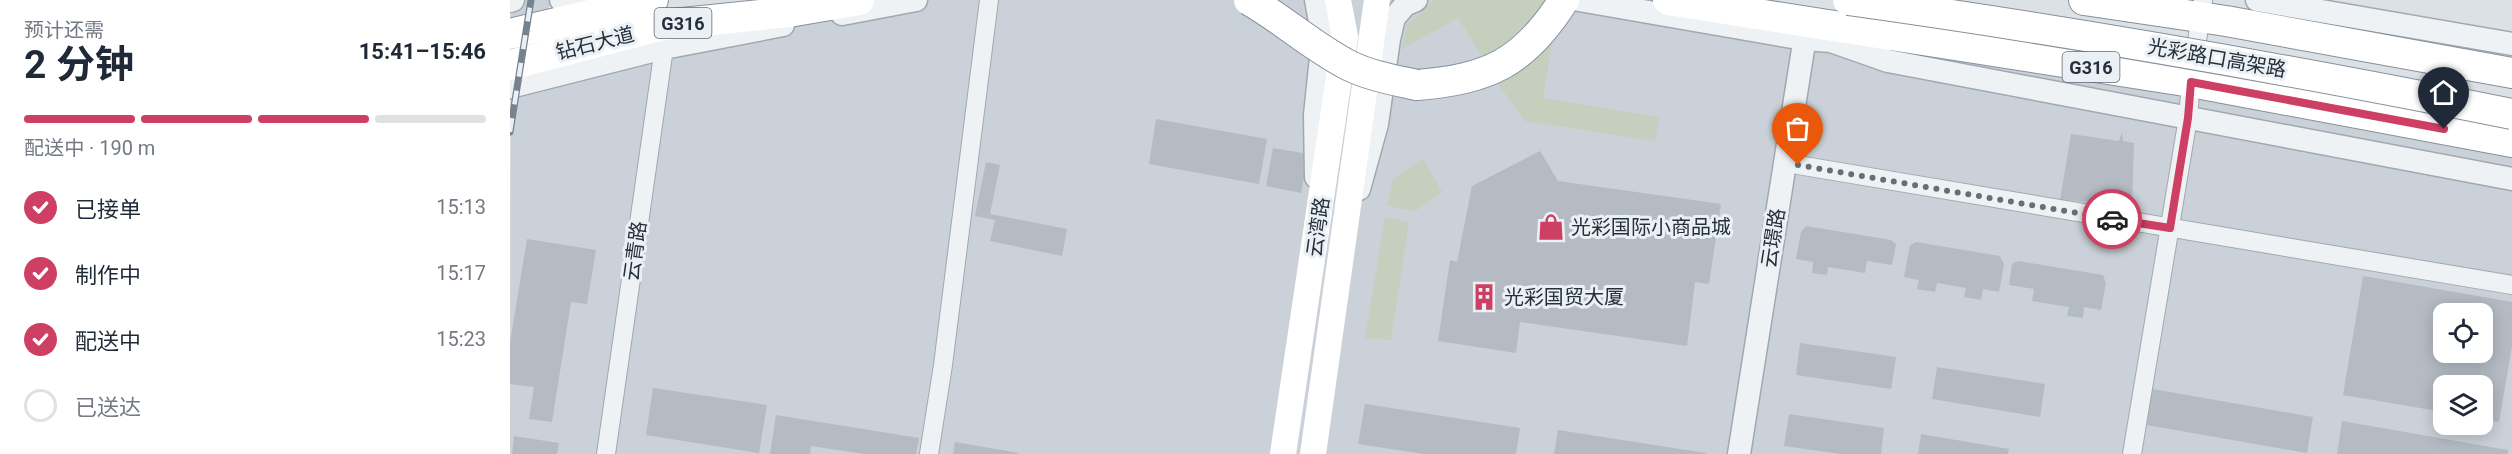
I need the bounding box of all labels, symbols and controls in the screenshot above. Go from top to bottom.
road number: G316 [654,8,711,38]
text: 预计还需 [24,18,104,42]
street label: 钻石大道 [553,22,637,64]
street label: 光彩路口高架路 [2146,34,2288,82]
text: 15:41–15:46 [359,39,486,64]
text: 2 分钟 [24,42,134,88]
road number: G316 [2062,52,2120,82]
pin [2418,67,2469,129]
icon: home [2427,76,2460,109]
pin [1772,103,1823,165]
icon: bag [1781,112,1814,145]
text: 配送中 · 190 m [24,136,155,160]
courier [2082,189,2142,249]
icon: check [24,191,57,224]
text: 15:13 [436,195,486,219]
street label: 云湾路 [1302,196,1334,258]
text: 已接单 [75,197,141,222]
icon: car [2096,203,2129,236]
street label: 云璟路 [1756,206,1790,270]
shop icon: 光彩国际小商品城 [1536,212,1566,242]
place label: 光彩国际小商品城 [1571,215,1731,239]
street label: 云青路 [619,220,651,282]
icon: check [24,257,57,290]
text: 15:17 [436,261,486,285]
text: 制作中 [75,263,141,288]
building icon: 光彩国贸大厦 [1469,282,1499,312]
place label: 光彩国贸大厦 [1504,285,1624,309]
map controls [2433,303,2493,435]
button: locate [2433,303,2493,363]
icon: check [24,323,57,356]
text: 15:23 [436,327,486,351]
text: 配送中 [75,329,141,354]
button: layers [2433,375,2493,435]
text: 已送达 [75,395,141,420]

